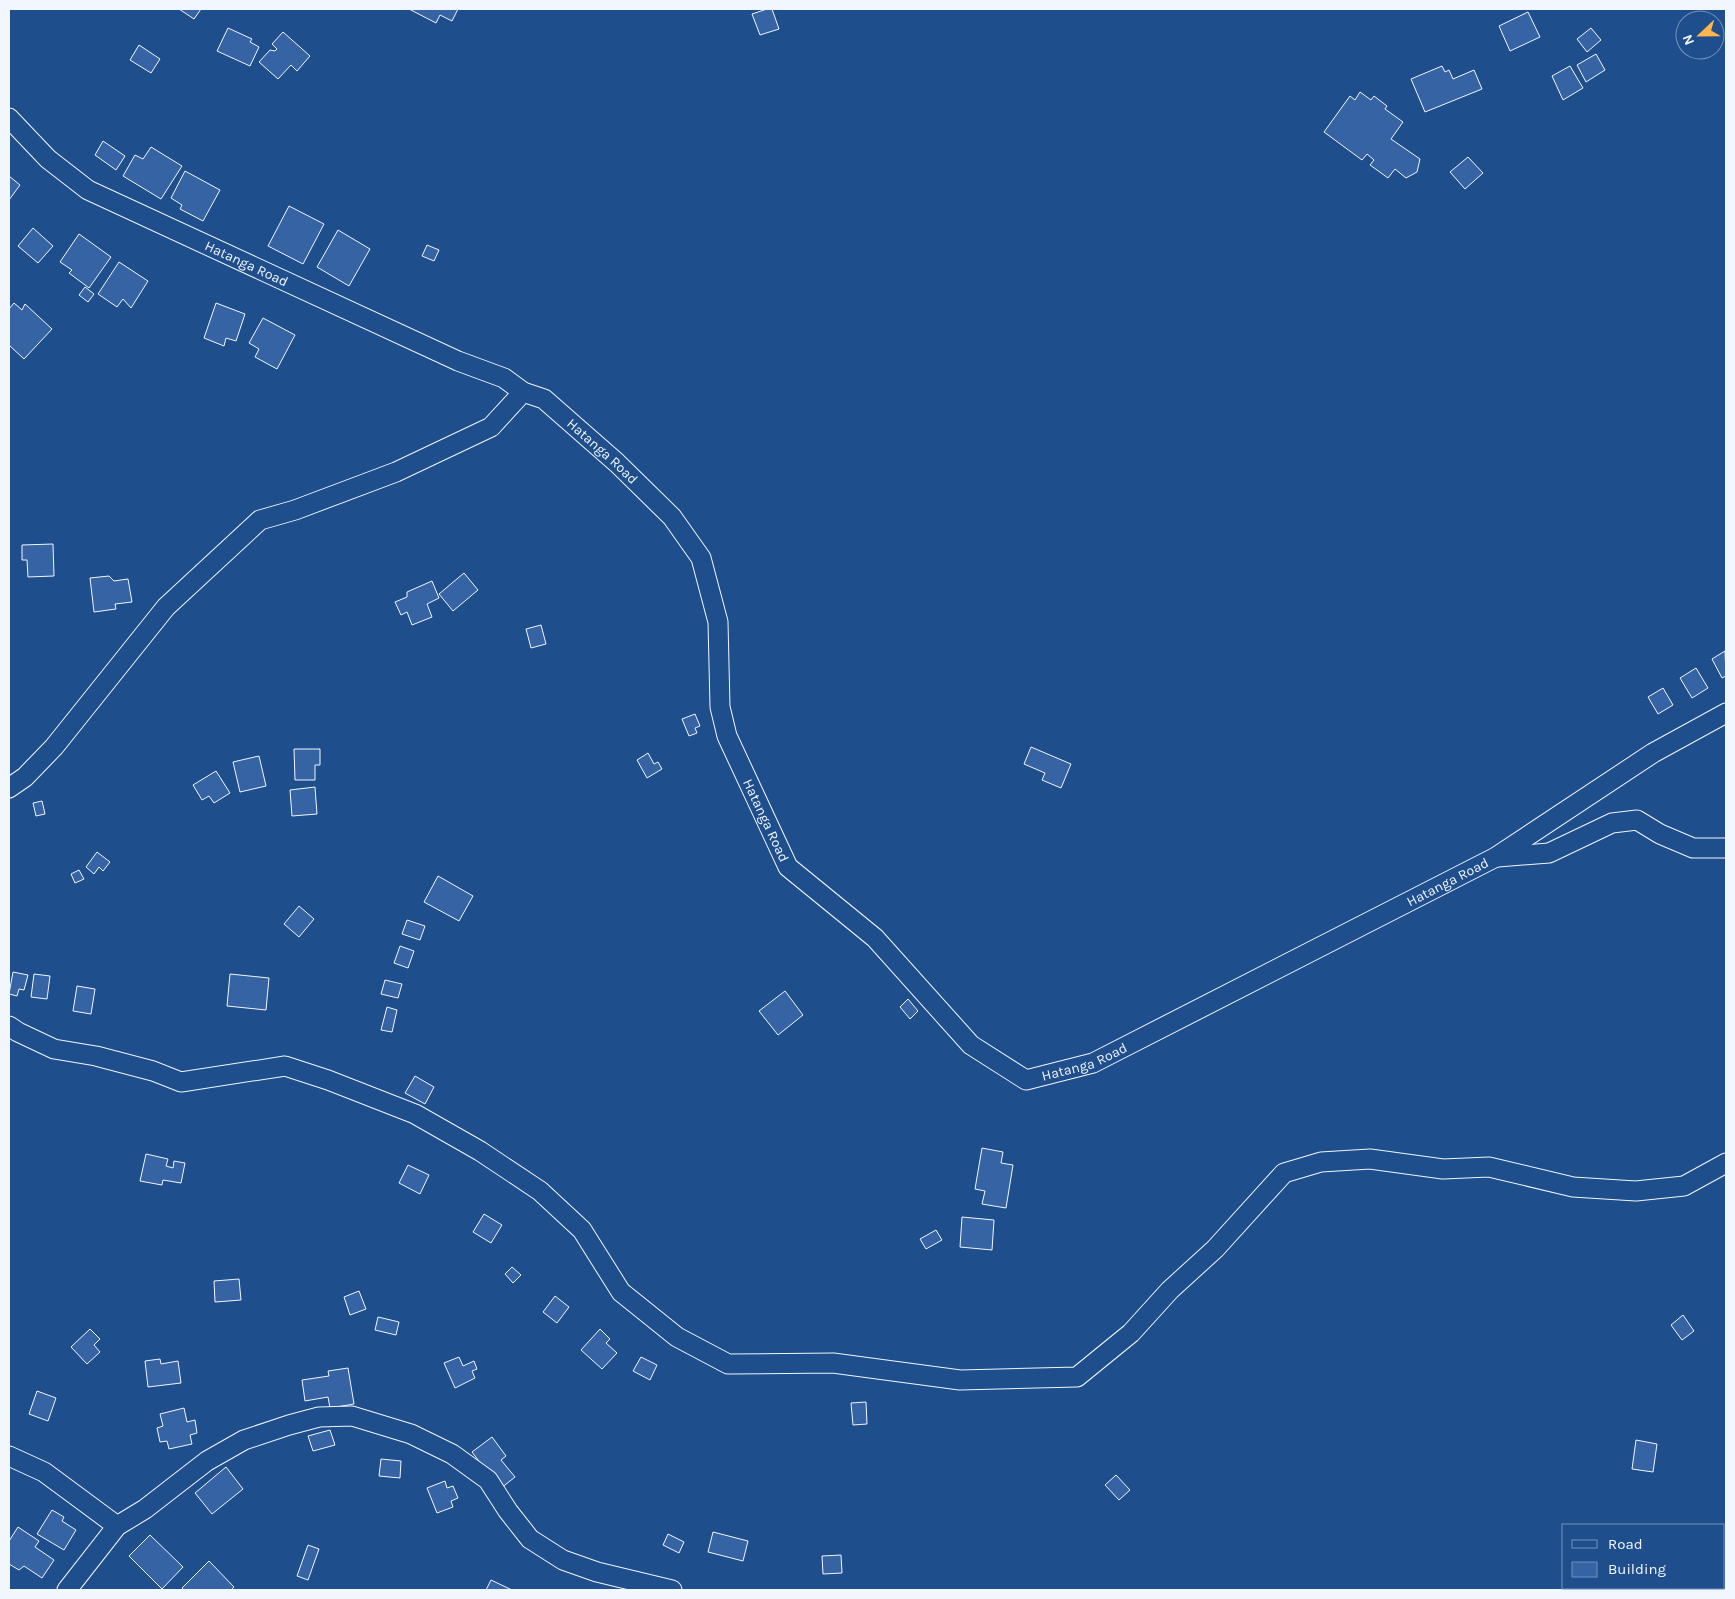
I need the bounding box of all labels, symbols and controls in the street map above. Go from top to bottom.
north arrow [1675,10,1725,60]
text: N [1679,32,1698,48]
street label: Hatanga Road [202,237,291,290]
street label: Hatanga Road [564,415,642,487]
street label: Hatanga Road [740,776,793,865]
street label: Hatanga Road [1404,854,1491,910]
street label: Hatanga Road [1040,1039,1130,1084]
legend [1562,1524,1725,1589]
text: Road [1608,1535,1643,1553]
text: Building [1608,1560,1666,1578]

